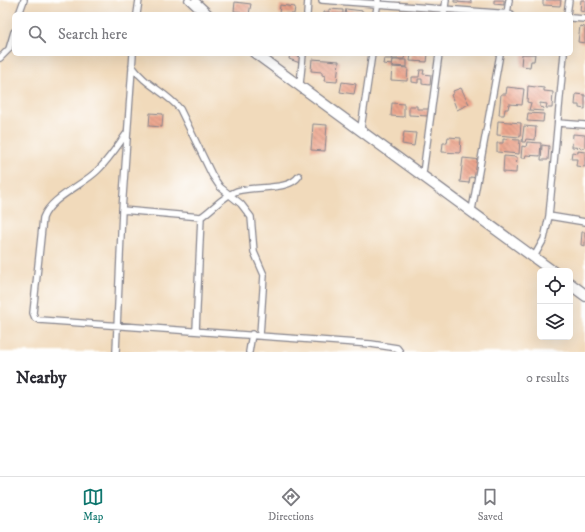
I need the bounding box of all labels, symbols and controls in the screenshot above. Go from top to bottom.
search box [12,12,573,56]
icon: search [26,23,48,45]
text: Search here [58,25,127,44]
map controls [537,268,573,340]
button: locate [537,268,573,304]
button: layers [537,304,573,340]
text: Nearby [16,367,66,389]
text: 0 results [526,370,569,386]
tab: Map [82,486,104,524]
tab: Directions [268,486,314,524]
tab: Saved [478,486,503,524]

